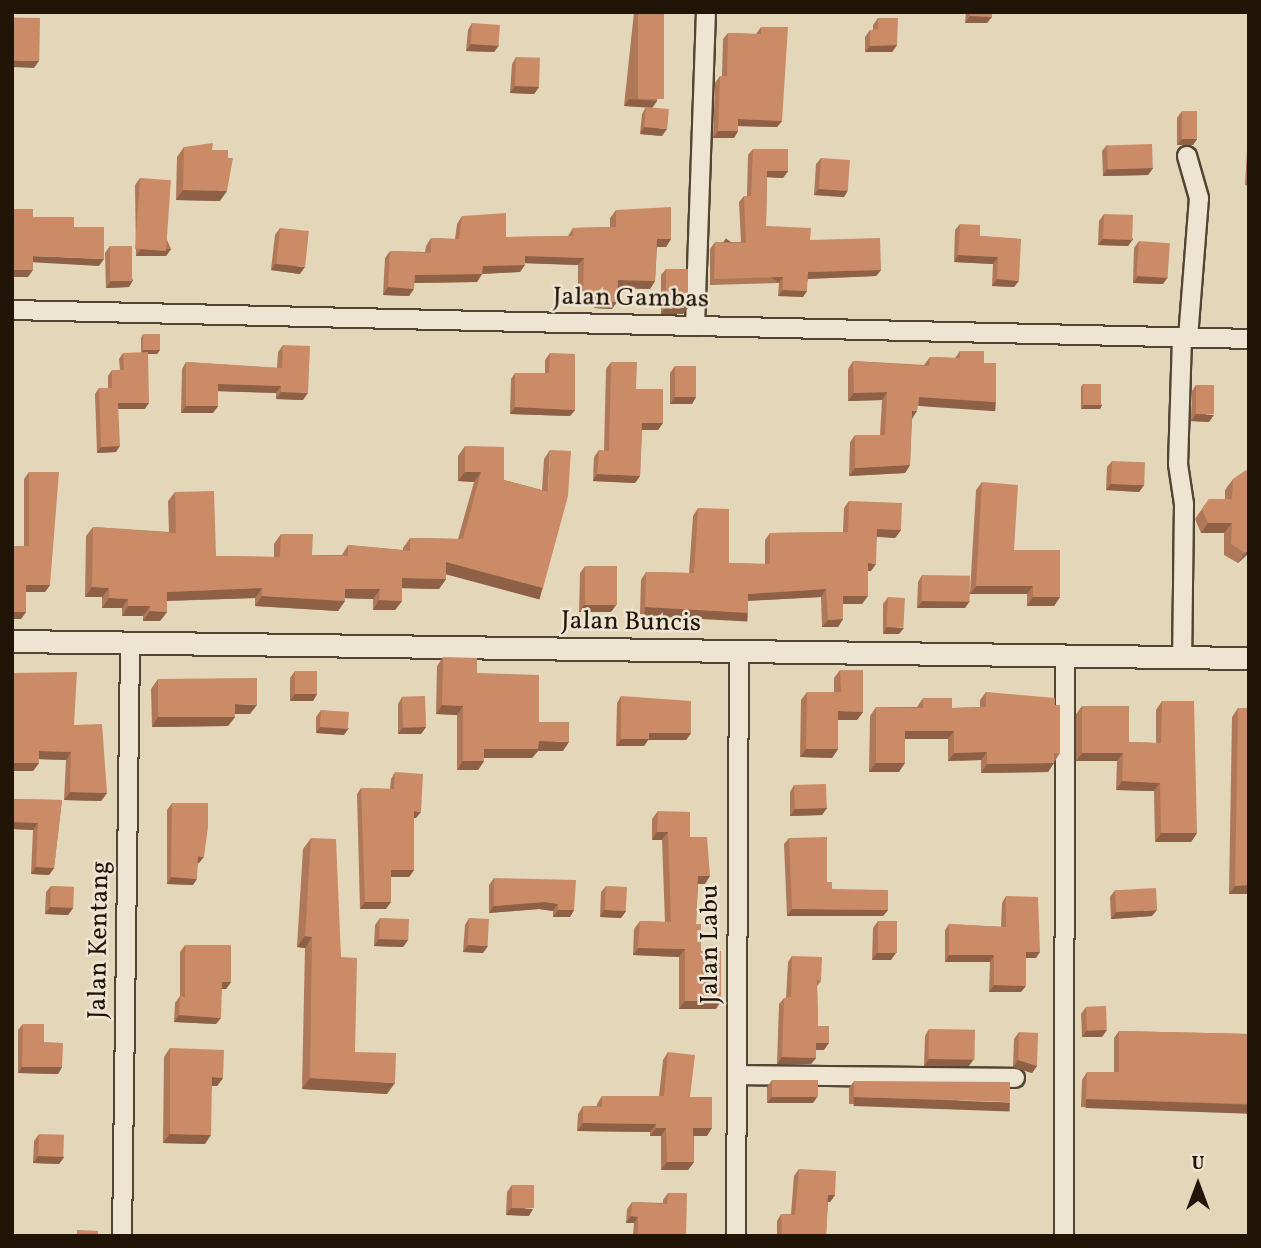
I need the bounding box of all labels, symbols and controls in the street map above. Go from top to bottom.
street label: Jalan Gambas [553,282,709,316]
street label: Jalan Buncis [561,606,701,640]
street label: Jalan Kentang [83,861,117,1019]
street label: Jalan Labu [695,884,727,1004]
north arrow [1163,1150,1233,1220]
text: U [1191,1151,1205,1177]

